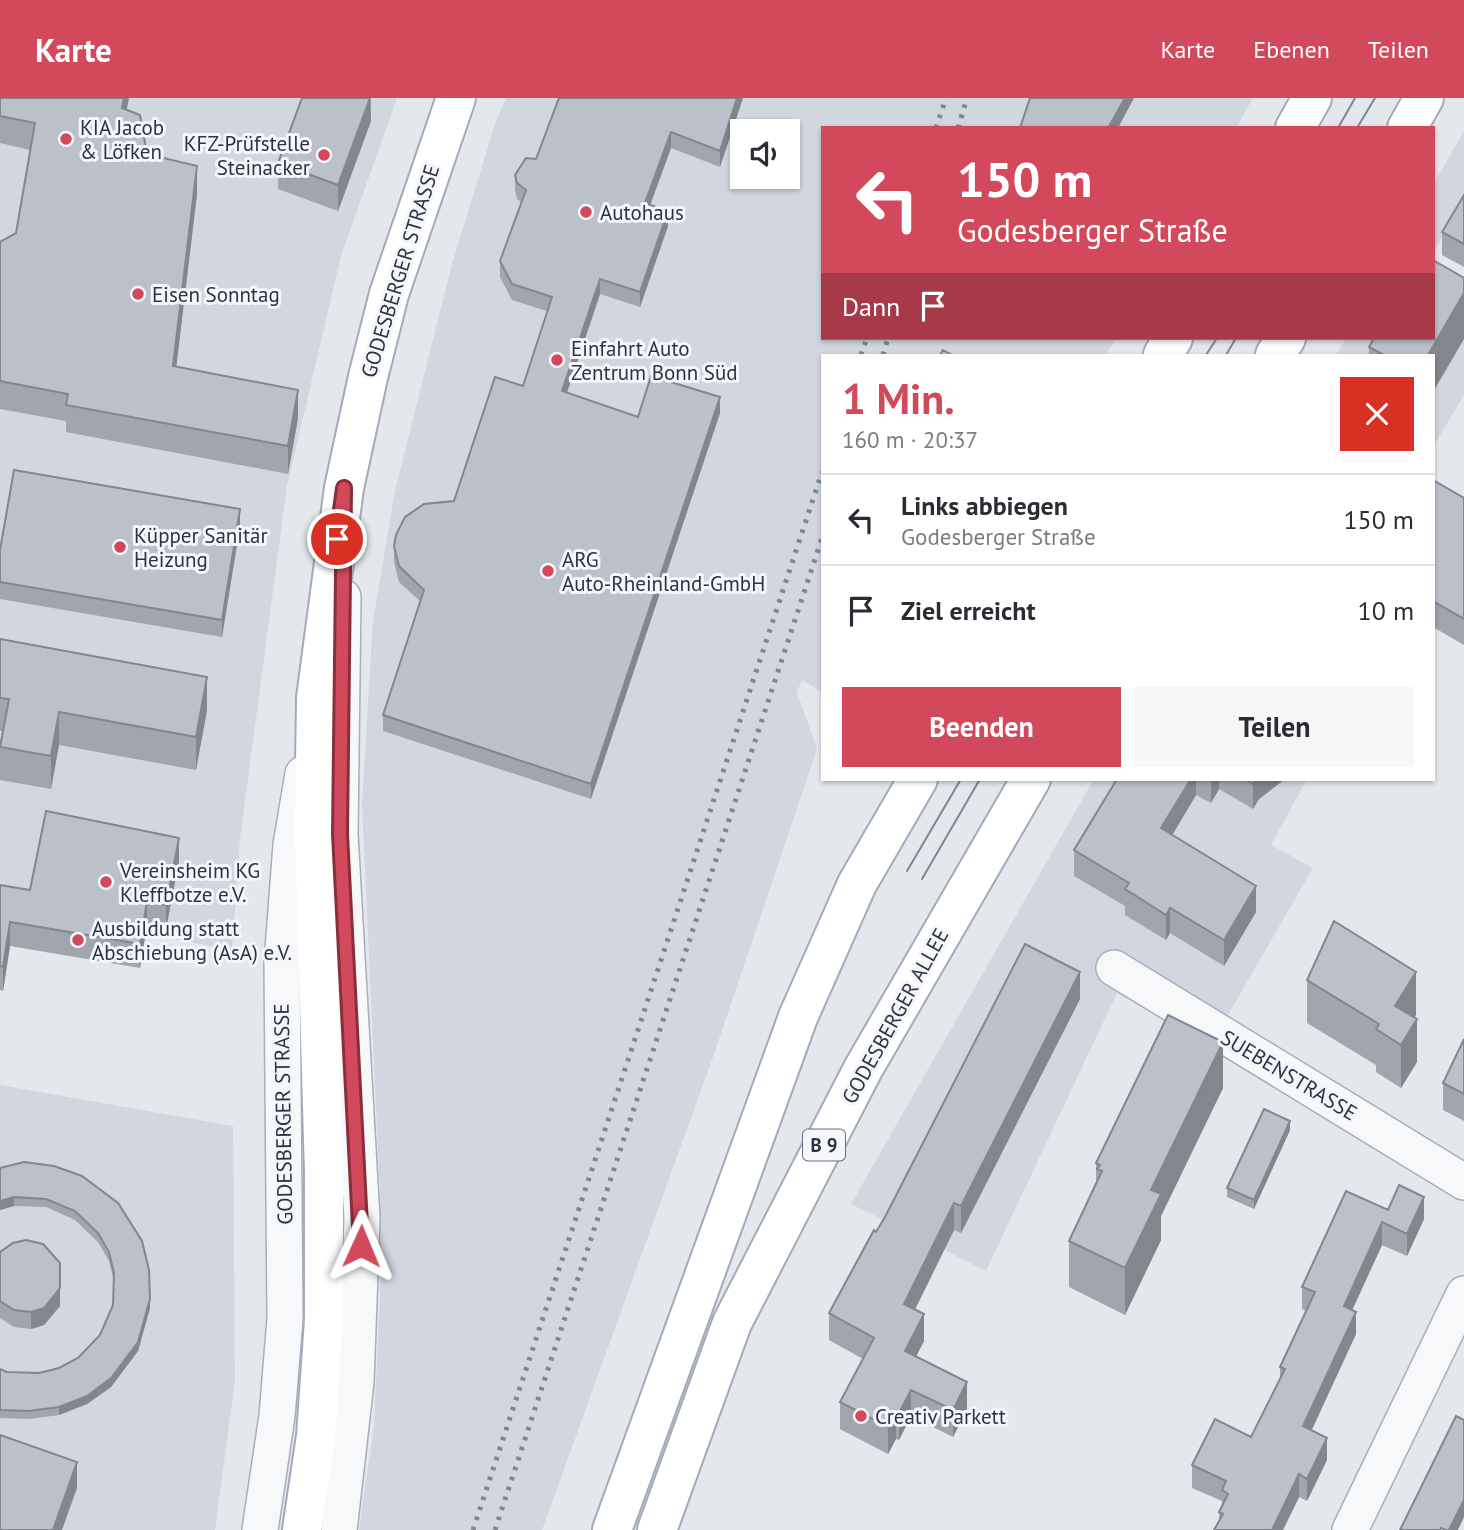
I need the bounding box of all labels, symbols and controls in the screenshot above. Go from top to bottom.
text: Karte [35,28,112,71]
text: Karte [1161,34,1215,65]
text: Ebenen [1253,34,1330,65]
text: Teilen [1368,34,1429,65]
place label: KIA Jacob & Löfken [80,114,164,165]
map controls [730,119,800,189]
button: sound [730,119,800,189]
place label: KFZ-Prüfstelle Steinacker [184,130,310,181]
marker: KIA Jacob & Löfken [58,131,74,147]
marker: KFZ-Prüfstelle Steinacker [316,147,332,163]
text: 150 m [957,147,1092,211]
icon: left [842,154,933,245]
street label: GODESBERGER STRASSE [355,161,445,381]
place label: Autohaus [600,199,684,226]
marker: Autohaus [578,204,594,220]
text: Godesberger Straße [957,209,1228,251]
place label: Eisen Sonntag [152,281,280,308]
marker: Eisen Sonntag [130,286,146,302]
icon: arrive [914,287,952,325]
text: Dann [842,290,900,323]
place label: Einfahrt Auto Zentrum Bonn Süd [571,335,738,386]
marker: Einfahrt Auto Zentrum Bonn Süd [549,352,565,368]
text: 1 Min. [842,371,955,426]
button: close [1340,377,1414,451]
text: 160 m · 20:37 [842,425,978,454]
text: Links abbiegen [901,489,1068,522]
icon: left [842,501,880,539]
text: 150 m [1343,503,1414,536]
pin [307,509,367,569]
icon: arrive [318,520,356,558]
place label: Küpper Sanitär Heizung [134,522,268,573]
text: Godesberger Straße [901,522,1096,551]
marker: Küpper Sanitär Heizung [112,539,128,555]
place label: ARG Auto-Rheinland-GmbH [562,546,765,597]
marker: ARG Auto-Rheinland-GmbH [540,563,556,579]
icon: arrive [842,592,880,630]
text: Ziel erreicht [901,594,1036,627]
text: 10 m [1358,594,1414,627]
button: Beenden [842,687,1121,767]
button: Teilen [1135,687,1414,767]
place label: Vereinsheim KG Kleffbotze e.V. [119,857,260,908]
marker: Vereinsheim KG Kleffbotze e.V. [98,874,114,890]
place label: Ausbildung statt Abschiebung (AsA) e.V. [92,915,292,966]
street label: GODESBERGER ALLEE [836,924,954,1108]
marker: Ausbildung statt Abschiebung (AsA) e.V. [70,932,86,948]
street label: GODESBERGER STRASSE [268,1003,298,1225]
street label: SUEBENSTRASSE [1216,1024,1362,1126]
road number: B 9 [803,1130,845,1161]
position arrow [324,1209,398,1283]
place label: Creativ Parkett [875,1403,1006,1430]
marker: Creativ Parkett [853,1408,869,1424]

